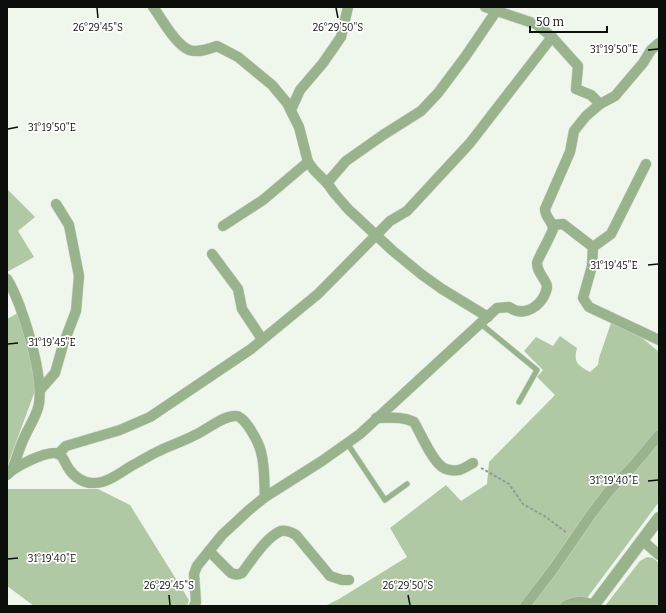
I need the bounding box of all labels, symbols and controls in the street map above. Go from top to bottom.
scale bar [530,8,607,34]
text: 50 m [536,15,565,29]
text: 26°29'45"S [73,22,123,34]
text: 26°29'50"S [313,22,363,34]
text: 31°19'50"E [590,44,638,56]
text: 31°19'50"E [28,122,76,134]
text: 31°19'45"E [590,260,638,272]
text: 31°19'45"E [28,337,76,349]
text: 31°19'40"E [590,475,638,487]
text: 31°19'40"E [28,553,76,565]
text: 26°29'45"S [144,580,194,592]
text: 26°29'50"S [383,580,433,592]

